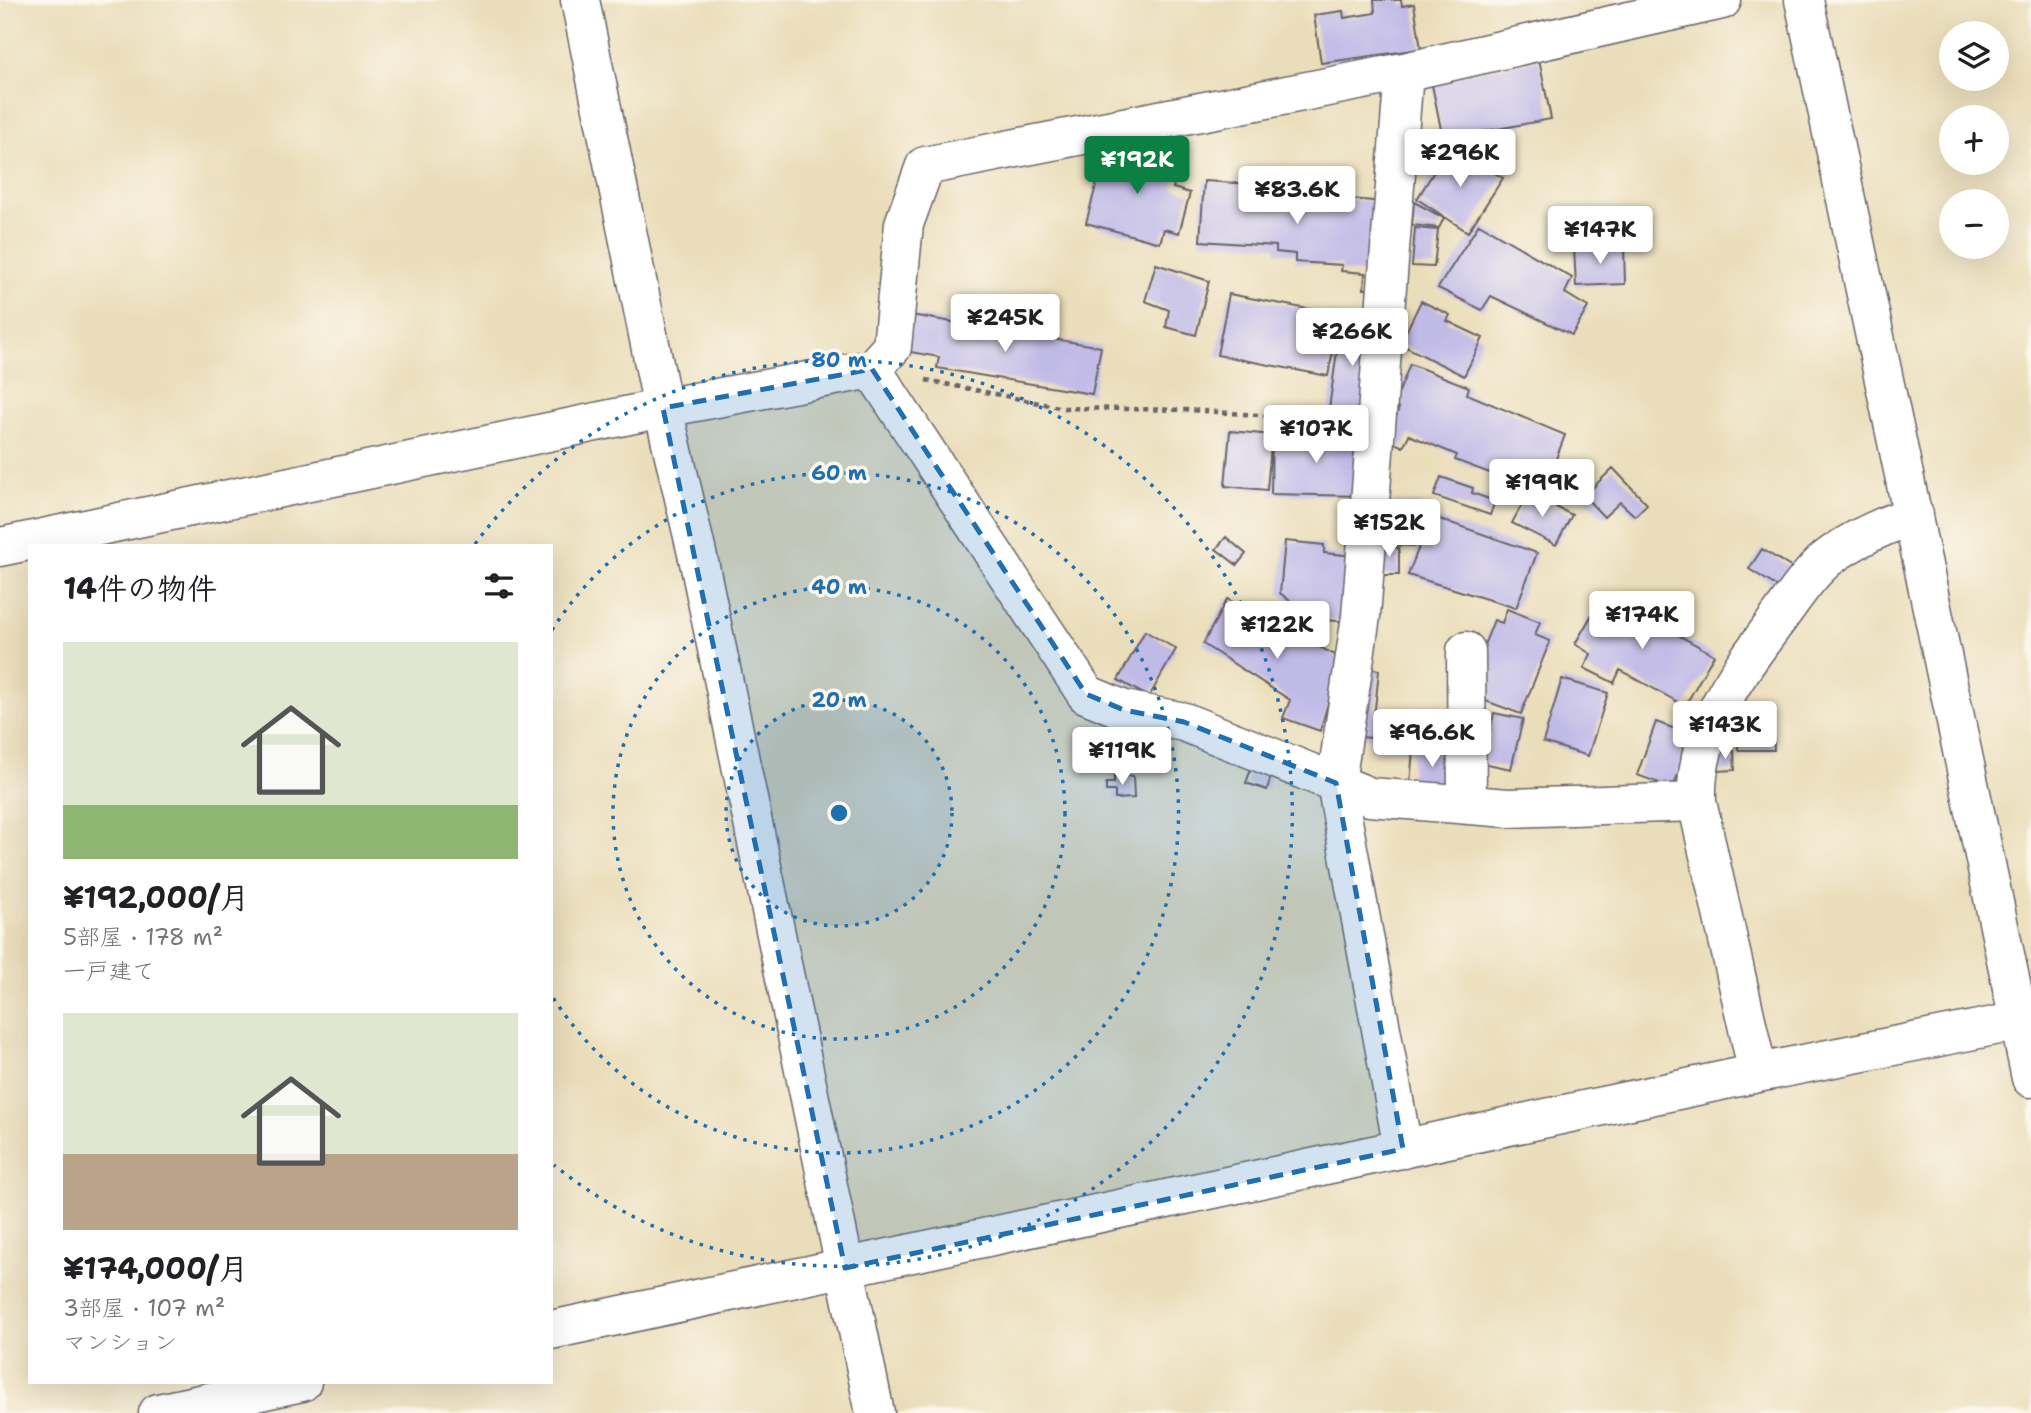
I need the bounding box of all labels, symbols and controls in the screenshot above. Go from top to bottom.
map controls [1939,21,2009,259]
button: layers [1939,21,2009,91]
button: + [1939,105,2009,175]
pin: ¥296K [1411,130,1509,189]
pin: ¥192K [1088,136,1186,196]
text: ¥296K [1421,137,1500,167]
text: ¥192K [1100,144,1174,174]
pin: ¥83.6K [1240,166,1354,226]
text: ¥83.6K [1254,174,1340,204]
button: − [1939,189,2009,259]
pin: ¥147K [1551,206,1649,266]
text: ¥147K [1564,214,1636,244]
pin: ¥245K [956,294,1054,354]
text: ¥245K [967,302,1043,332]
pin: ¥266K [1303,308,1401,368]
text: ¥266K [1312,316,1392,346]
text: 80 m [811,346,867,374]
pin: ¥107K [1267,406,1365,465]
text: ¥107K [1280,413,1352,443]
text: 60 m [811,459,867,487]
pin: ¥199K [1493,460,1591,519]
text: ¥199K [1505,467,1579,497]
pin: ¥152K [1340,500,1438,559]
text: ¥152K [1353,507,1425,537]
icon: filters [480,567,518,605]
text: 14件の物件 [63,568,217,609]
text: 40 m [811,573,867,601]
pin: ¥174K [1593,592,1691,651]
text: ¥174K [1605,599,1679,629]
pin: ¥122K [1228,602,1326,661]
text: ¥122K [1241,609,1313,639]
text: 20 m [811,686,867,714]
icon: home [228,687,354,813]
pin: ¥143K [1676,702,1774,761]
text: ¥143K [1689,709,1761,739]
pin: ¥96.6K [1375,710,1489,769]
text: ¥96.6K [1389,717,1475,747]
pin: ¥119K [1073,728,1171,787]
text: ¥119K [1088,735,1156,765]
centre of rings [827,801,851,825]
text: ¥192,000/月 [63,877,249,918]
text: 5部屋 · 178 m² [63,922,223,952]
text: 一戸建て [63,956,155,986]
icon: home [228,1058,354,1184]
text: ¥174,000/月 [63,1248,248,1289]
text: 3部屋 · 107 m² [63,1293,225,1323]
text: マンション [63,1327,177,1357]

